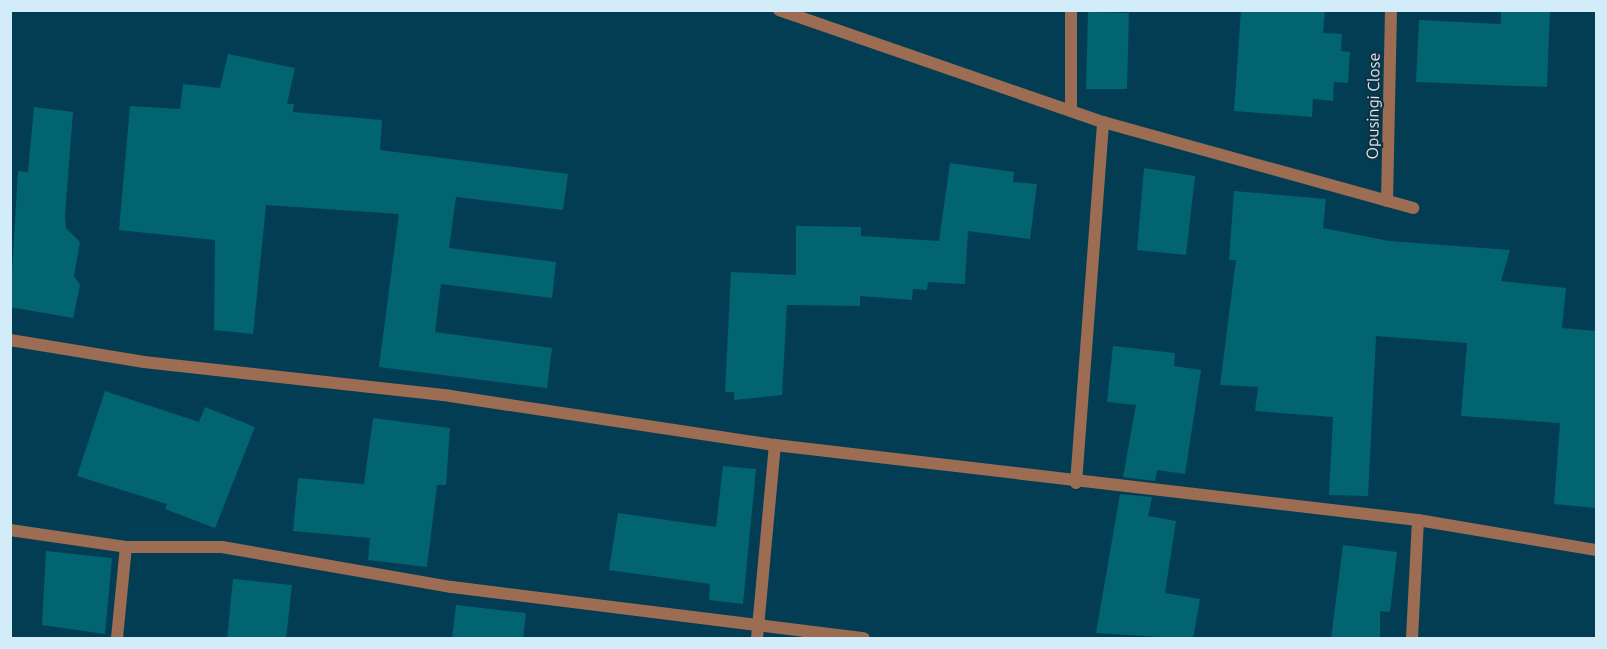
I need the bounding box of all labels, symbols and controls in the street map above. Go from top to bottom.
street label: Opusingi Close [1362,52,1384,160]

